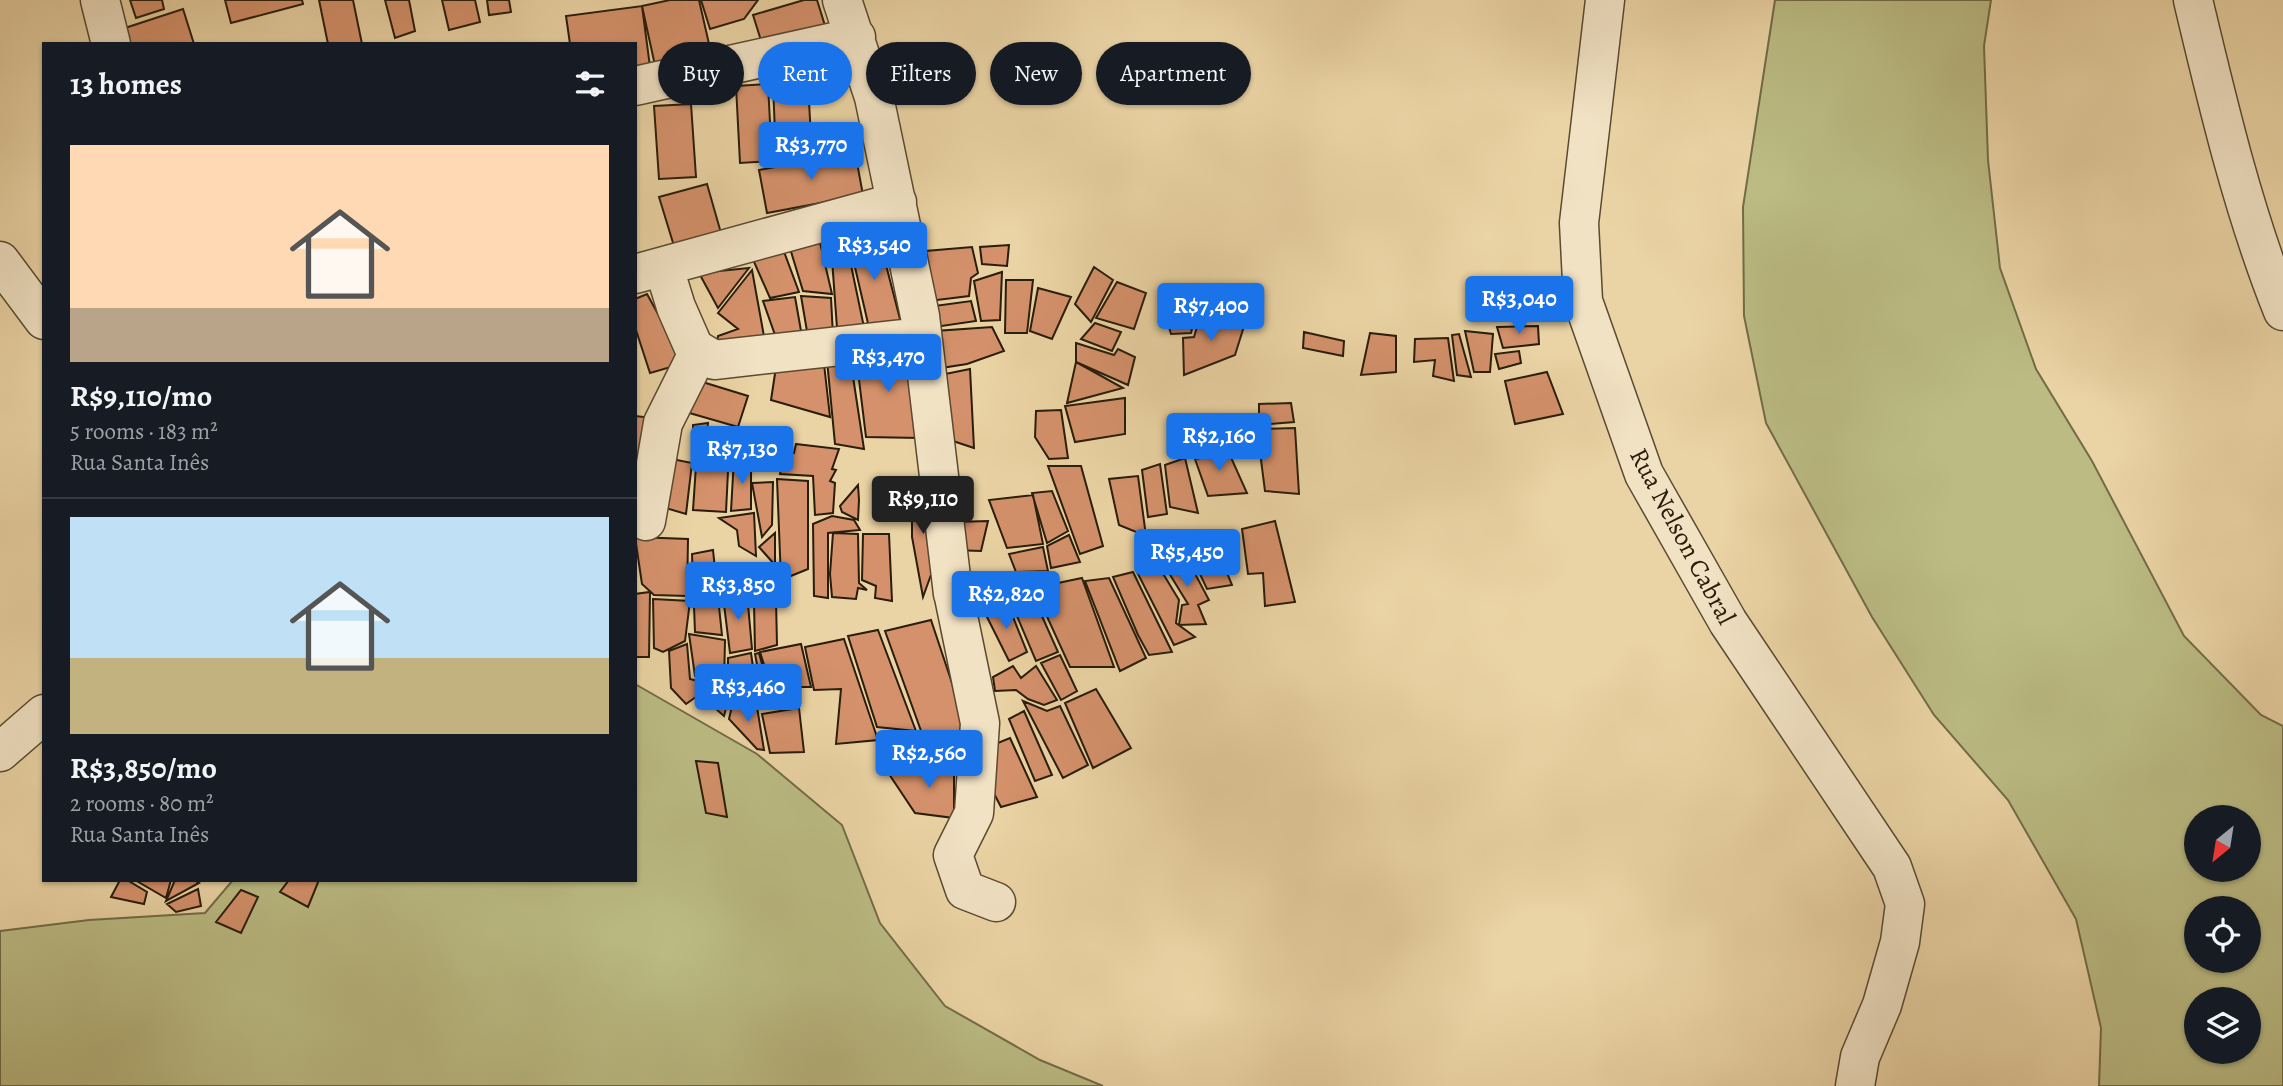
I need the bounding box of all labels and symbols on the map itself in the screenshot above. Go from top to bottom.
pin: R$3,770 [746,122,876,182]
pin: R$3,540 [809,222,939,282]
pin: R$3,040 [1454,276,1584,336]
pin: R$7,400 [1146,284,1276,343]
pin: R$3,470 [823,334,953,394]
pin: R$2,160 [1154,414,1284,473]
pin: R$7,130 [677,426,807,486]
street label: Rua Nelson Cabral [1621,442,1744,631]
pin: R$9,110 [858,476,988,536]
pin: R$5,450 [1122,530,1252,589]
pin: R$3,850 [673,562,803,622]
pin: R$2,820 [941,572,1071,631]
pin: R$3,460 [683,664,813,724]
pin: R$2,560 [864,730,994,790]
north arrow [2184,805,2261,882]

